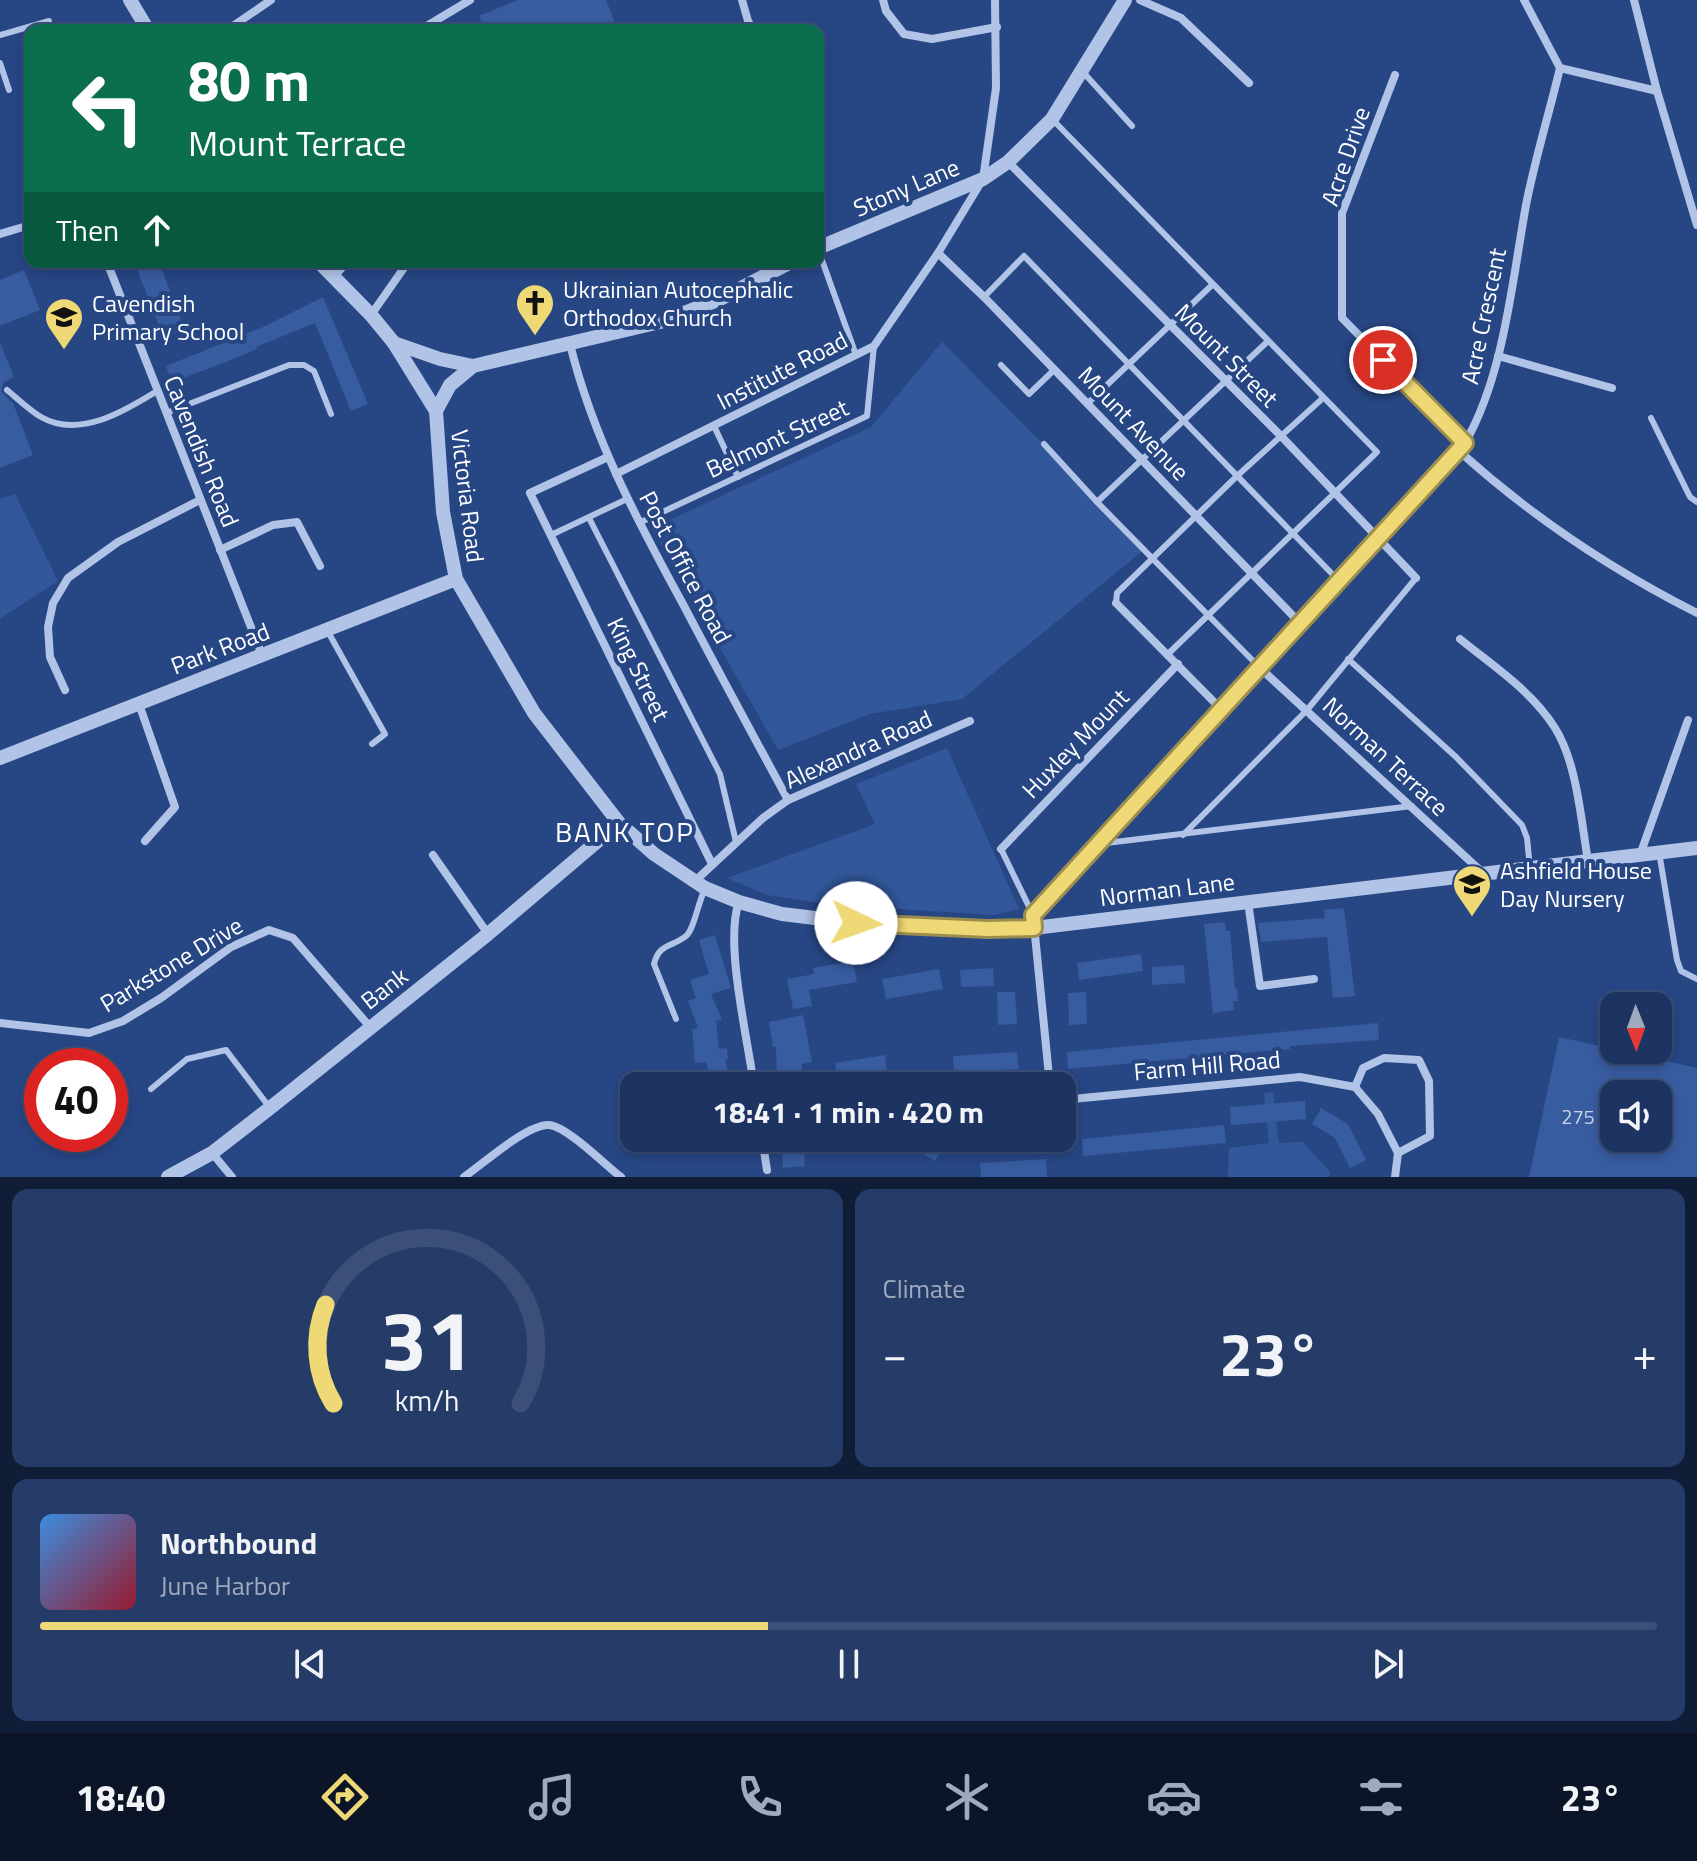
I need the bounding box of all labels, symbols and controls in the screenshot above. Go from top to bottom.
text: 80 m [188,38,310,123]
icon: left [56,56,160,160]
street label: Acre Drive [1311,102,1379,210]
text: Mount Terrace [188,115,406,170]
street label: Stony Lane [847,149,965,225]
text: Then [56,207,119,253]
icon: ahead [135,208,179,252]
street label: Acre Crescent [1451,244,1515,387]
place label: Ukrainian Autocephalic Orthodox Church [563,271,793,335]
church icon: Ukrainian Autocephalic Orthodox Church [514,282,556,337]
place label: Cavendish Primary School [92,285,244,349]
street label: Mount Street [1167,295,1287,415]
school or university icon: Cavendish Primary School [43,296,85,351]
street label: Institute Road [710,322,854,418]
pin [1349,326,1417,394]
icon: arrive [1361,338,1405,382]
street label: Mount Avenue [1070,358,1198,488]
street label: Cavendish Road [155,370,249,532]
street label: Belmont Street [700,389,855,487]
street label: Victoria Road [442,427,494,565]
street label: Post Office Road [631,484,741,650]
street label: King Street [598,611,680,727]
street label: Park Road [165,613,275,683]
street label: Huxley Mount [1013,679,1137,806]
street label: Norman Terrace [1315,688,1457,824]
street label: Alexandra Road [779,700,937,798]
district label: BANK TOP [555,810,695,853]
place label: Ashfield House Day Nursery [1500,852,1652,916]
street label: Norman Lane [1097,863,1237,915]
school or university icon: Ashfield House Day Nursery [1451,863,1493,918]
position arrow [814,881,898,965]
street label: Parkstone Drive [93,907,249,1021]
street label: Bank [353,958,416,1018]
north arrow [1600,992,1672,1064]
map controls [1600,992,1672,1152]
street label: Farm Hill Road [1132,1041,1282,1089]
speed limit sign: 40 [24,1048,128,1152]
button: sound [1600,1080,1672,1152]
text: 18:41 · 1 min · 420 m [712,1089,984,1135]
house number: 275 [1561,1101,1595,1132]
text: Climate [883,1269,965,1308]
text: 31 [381,1276,474,1402]
text: 23° [1219,1308,1320,1399]
text: − [883,1320,907,1387]
text: + [1632,1320,1657,1387]
text: km/h [395,1379,460,1422]
text: Northbound [160,1520,317,1566]
text: June Harbor [160,1566,290,1605]
icon: previous [288,1642,332,1686]
icon: pause [827,1642,871,1686]
icon: next [1366,1642,1410,1686]
icon: directions [317,1769,373,1825]
icon: music [524,1769,580,1825]
icon: phone [732,1769,788,1825]
icon: climate [939,1769,995,1825]
icon: car [1146,1769,1202,1825]
icon: filters [1353,1769,1409,1825]
text: 18:40 [76,1770,166,1825]
text: 23° [1561,1770,1621,1825]

